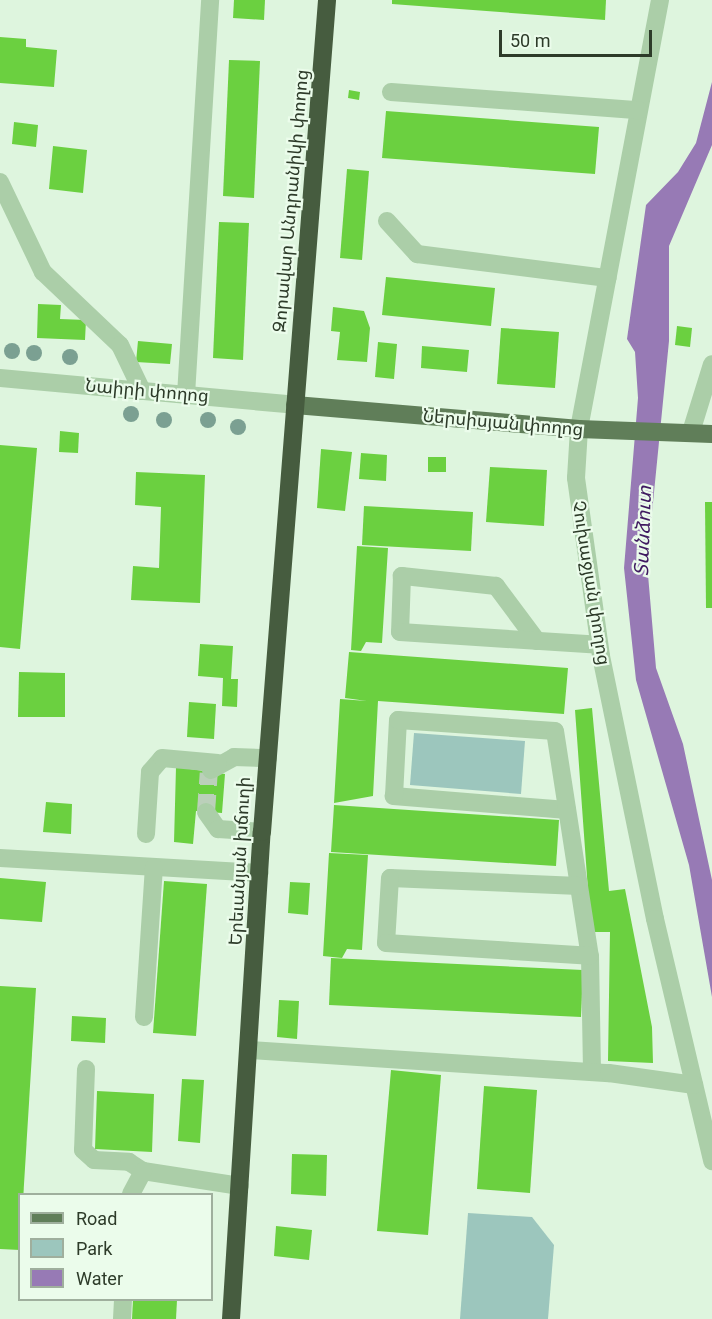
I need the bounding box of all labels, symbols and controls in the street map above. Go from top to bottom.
scale bar [502,18,655,56]
text: 50 m [510,30,550,51]
street label: Զորավար Անդրանիկի փողոց [269,69,313,333]
street label: Նաիրի փողոց [84,375,210,407]
street label: Ներսիսյան փողոց [422,405,584,441]
water label: Տանձուտ [629,485,657,577]
street label: Չուխաջյան փողոց [567,499,615,667]
street label: Երեւանյան խճուղի [225,776,255,946]
legend [18,1193,213,1301]
text: Road [76,1208,117,1229]
text: Park [76,1238,112,1259]
text: Water [76,1268,123,1289]

